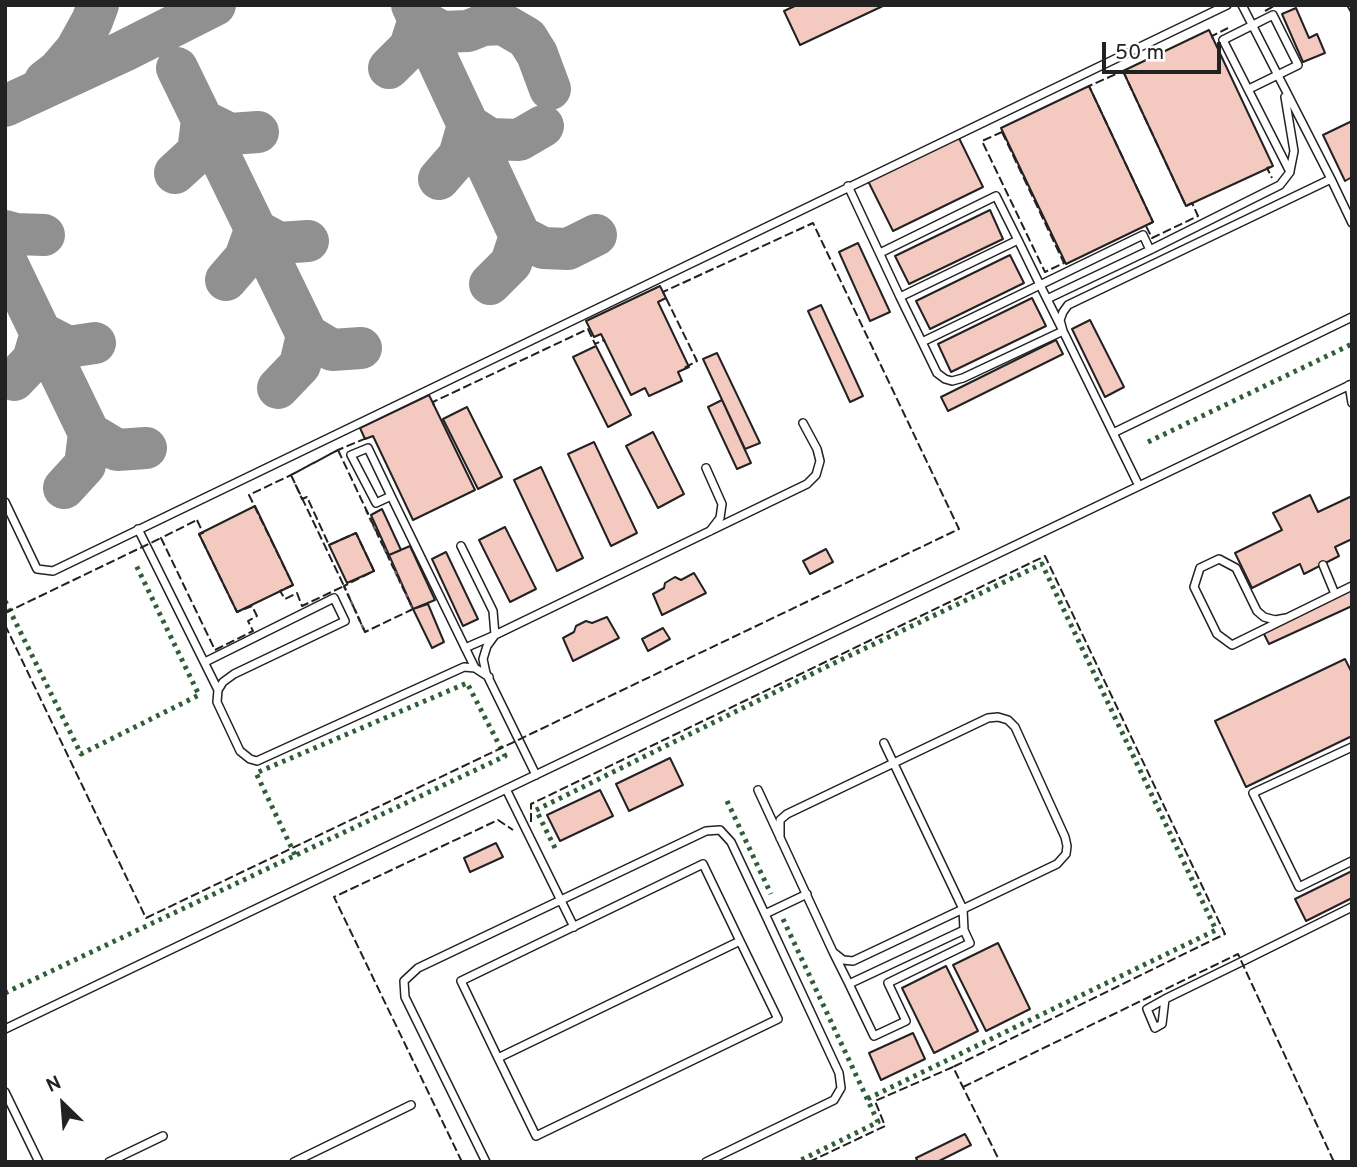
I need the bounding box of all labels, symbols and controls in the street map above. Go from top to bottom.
scale bar [1105,28,1224,72]
text: 50 m [1115,40,1164,67]
north arrow [28,1069,98,1139]
text: N [43,1071,65,1099]

